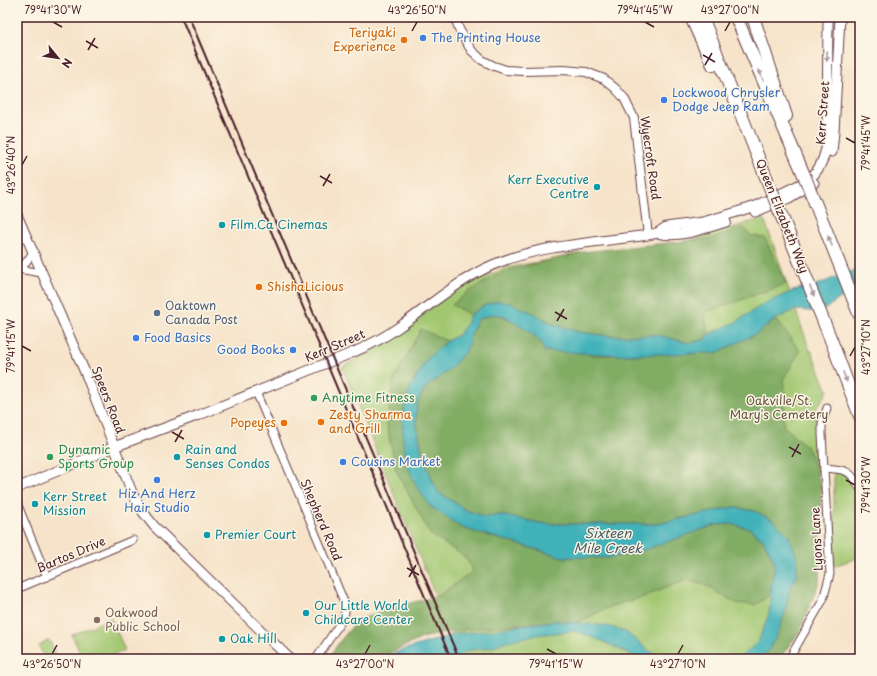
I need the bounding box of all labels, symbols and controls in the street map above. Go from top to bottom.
text: 79°41'30"W [25,2,82,17]
text: 43°26'50"N [388,2,446,17]
text: 79°41'45"W [617,2,674,17]
text: 43°27'00"N [701,2,759,17]
place label: Teriyaki Experience [333,23,396,55]
place label: The Printing House [431,28,541,46]
marker: The Printing House [418,33,428,43]
marker: Teriyaki Experience [399,35,409,45]
north arrow [38,38,78,78]
one-way arrow [824,50,831,62]
text: N [57,55,77,72]
one-way arrow [757,68,763,80]
street label: Kerr Street [811,80,833,145]
place label: Lockwood Chrysler Dodge Jeep Ram [672,83,781,115]
marker: Lockwood Chrysler Dodge Jeep Ram [659,95,669,105]
text: 79°41'45"W [858,114,873,171]
street label: Wyecroft Road [636,115,666,201]
text: 43°26'40"N [3,135,18,194]
street label: Queen Elizabeth Way [752,156,814,276]
place label: Kerr Executive Centre [507,170,589,202]
marker: Kerr Executive Centre [592,182,602,192]
place label: Film.Ca Cinemas [230,215,328,233]
marker: Film.Ca Cinemas [217,220,227,230]
one-way arrow [826,235,832,247]
place label: ShishaLicious [267,277,344,295]
marker: ShishaLicious [254,282,264,292]
one-way arrow [809,286,815,298]
place label: Oaktown Canada Post [165,296,238,328]
marker: Oaktown Canada Post [152,308,162,318]
text: 79°41'15"W [3,318,18,373]
text: 43°27'10"N [858,319,873,375]
street label: Kerr Street [302,324,368,366]
place label: Food Basics [144,328,211,346]
marker: Food Basics [131,333,141,343]
place label: Good Books [217,340,286,358]
marker: Good Books [288,345,298,355]
street label: Speers Road [88,363,130,436]
one-way arrow [843,371,849,383]
place label: Anytime Fitness [322,388,415,406]
park label: Oakville/St. Mary's Cemetery [730,391,828,423]
marker: Anytime Fitness [309,393,319,403]
place label: Zesty Sharma and Grill [329,405,412,437]
place label: Popeyes [230,413,277,431]
marker: Zesty Sharma and Grill [316,417,326,427]
marker: Popeyes [279,418,289,428]
place label: Dynamic Sports Group [58,440,134,472]
place label: Rain and Senses Condos [185,440,270,472]
marker: Dynamic Sports Group [45,452,55,462]
marker: Rain and Senses Condos [172,452,182,462]
place label: Cousins Market [351,452,440,470]
text: 79°41'30"W [858,456,873,513]
marker: Cousins Market [338,457,348,467]
marker: Hiz And Herz Hair Studio [152,475,162,485]
street label: Shepherd Road [297,476,347,563]
place label: Hiz And Herz Hair Studio [118,484,196,516]
place label: Kerr Street Mission [43,487,107,519]
marker: Kerr Street Mission [30,499,40,509]
street label: Lyons Lane [805,506,827,572]
water label: Sixteen Mile Creek [574,523,643,557]
place label: Premier Court [215,525,296,543]
marker: Premier Court [202,530,212,540]
street label: Bartos Drive [33,531,108,577]
place label: Our Little World Childcare Center [314,596,413,628]
place label: Oakwood Public School [105,603,180,635]
marker: Our Little World Childcare Center [301,608,311,618]
marker: Oakwood Public School [92,615,102,625]
place label: Oak Hill [230,629,277,647]
marker: Oak Hill [217,634,227,644]
text: 43°26'50"N [23,656,81,671]
text: 43°27'00"N [336,656,394,671]
text: 79°41'15"W [529,656,584,671]
text: 43°27'10"N [650,656,706,671]

